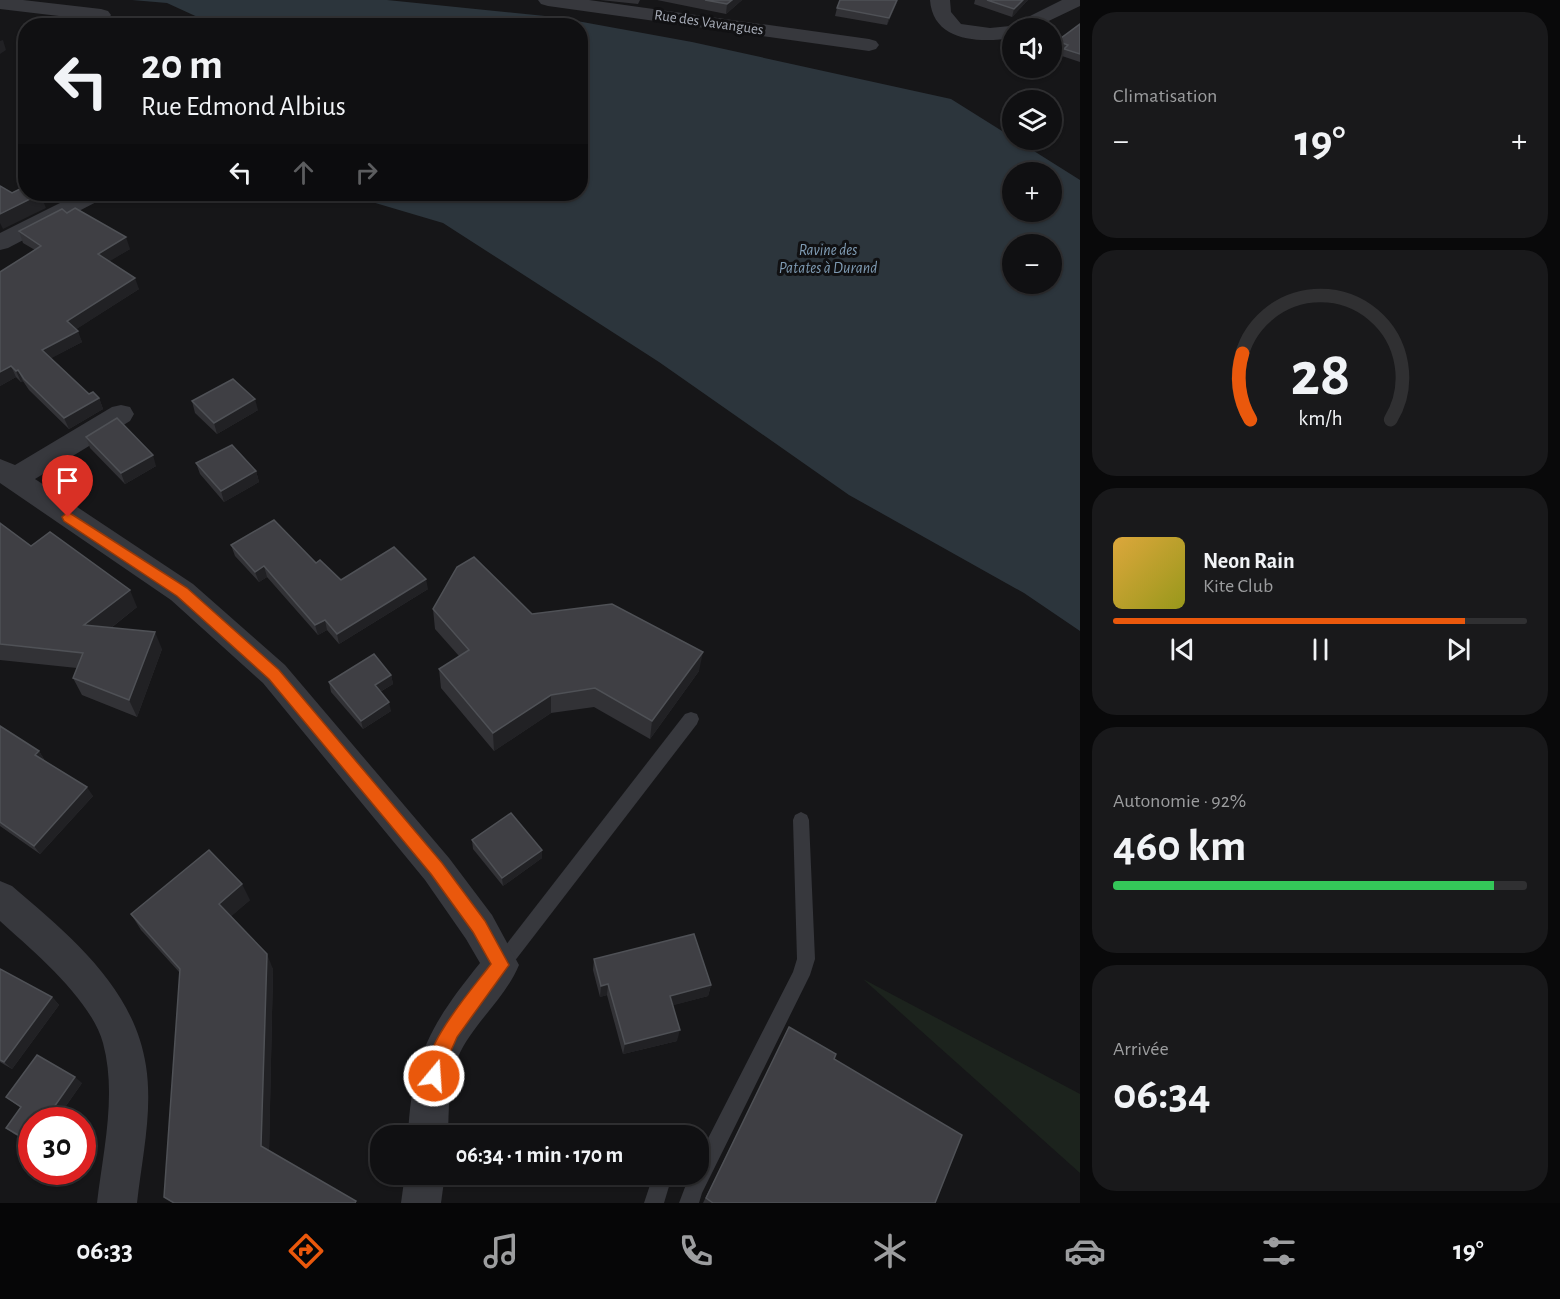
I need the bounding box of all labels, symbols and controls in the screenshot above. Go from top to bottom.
street label: Rue des Vavangues [653,7,765,38]
map controls [1002,18,1062,294]
button: sound [1002,18,1062,78]
icon: left [42,42,120,120]
text: 20 m [141,44,223,86]
text: Climatisation [1113,86,1217,106]
button: layers [1002,90,1062,150]
text: Rue Edmond Albius [141,93,346,120]
text: 19° [1294,119,1346,164]
text: − [1113,125,1129,158]
text: + [1511,125,1527,158]
icon: left [224,156,257,189]
icon: ahead [287,156,320,189]
icon: right [350,156,383,189]
button: + [1002,162,1062,222]
button: − [1002,234,1062,294]
water label: Ravine des Patates à Durand [779,242,877,276]
text: 28 [1290,344,1350,406]
text: km/h [1298,409,1342,430]
pin [42,455,93,517]
icon: arrive [51,464,84,497]
text: Neon Rain [1203,550,1295,572]
text: Kite Club [1203,576,1273,596]
icon: previous [1166,633,1199,666]
icon: pause [1304,633,1337,666]
icon: next [1442,633,1475,666]
text: Autonomie · 92% [1113,791,1246,811]
text: 460 km [1113,824,1246,869]
text: Arrivée [1113,1039,1169,1059]
position arrow [402,1044,466,1108]
text: 06:34 [1113,1072,1211,1117]
speed limit sign: 30 [18,1107,96,1185]
text: 06:34 · 1 min · 170 m [456,1144,623,1166]
icon: directions [285,1230,327,1272]
icon: music [480,1230,522,1272]
icon: phone [675,1230,717,1272]
icon: climate [869,1230,911,1272]
icon: car [1064,1230,1106,1272]
icon: filters [1258,1230,1300,1272]
text: 06:33 [76,1237,133,1264]
text: 19° [1453,1237,1484,1264]

